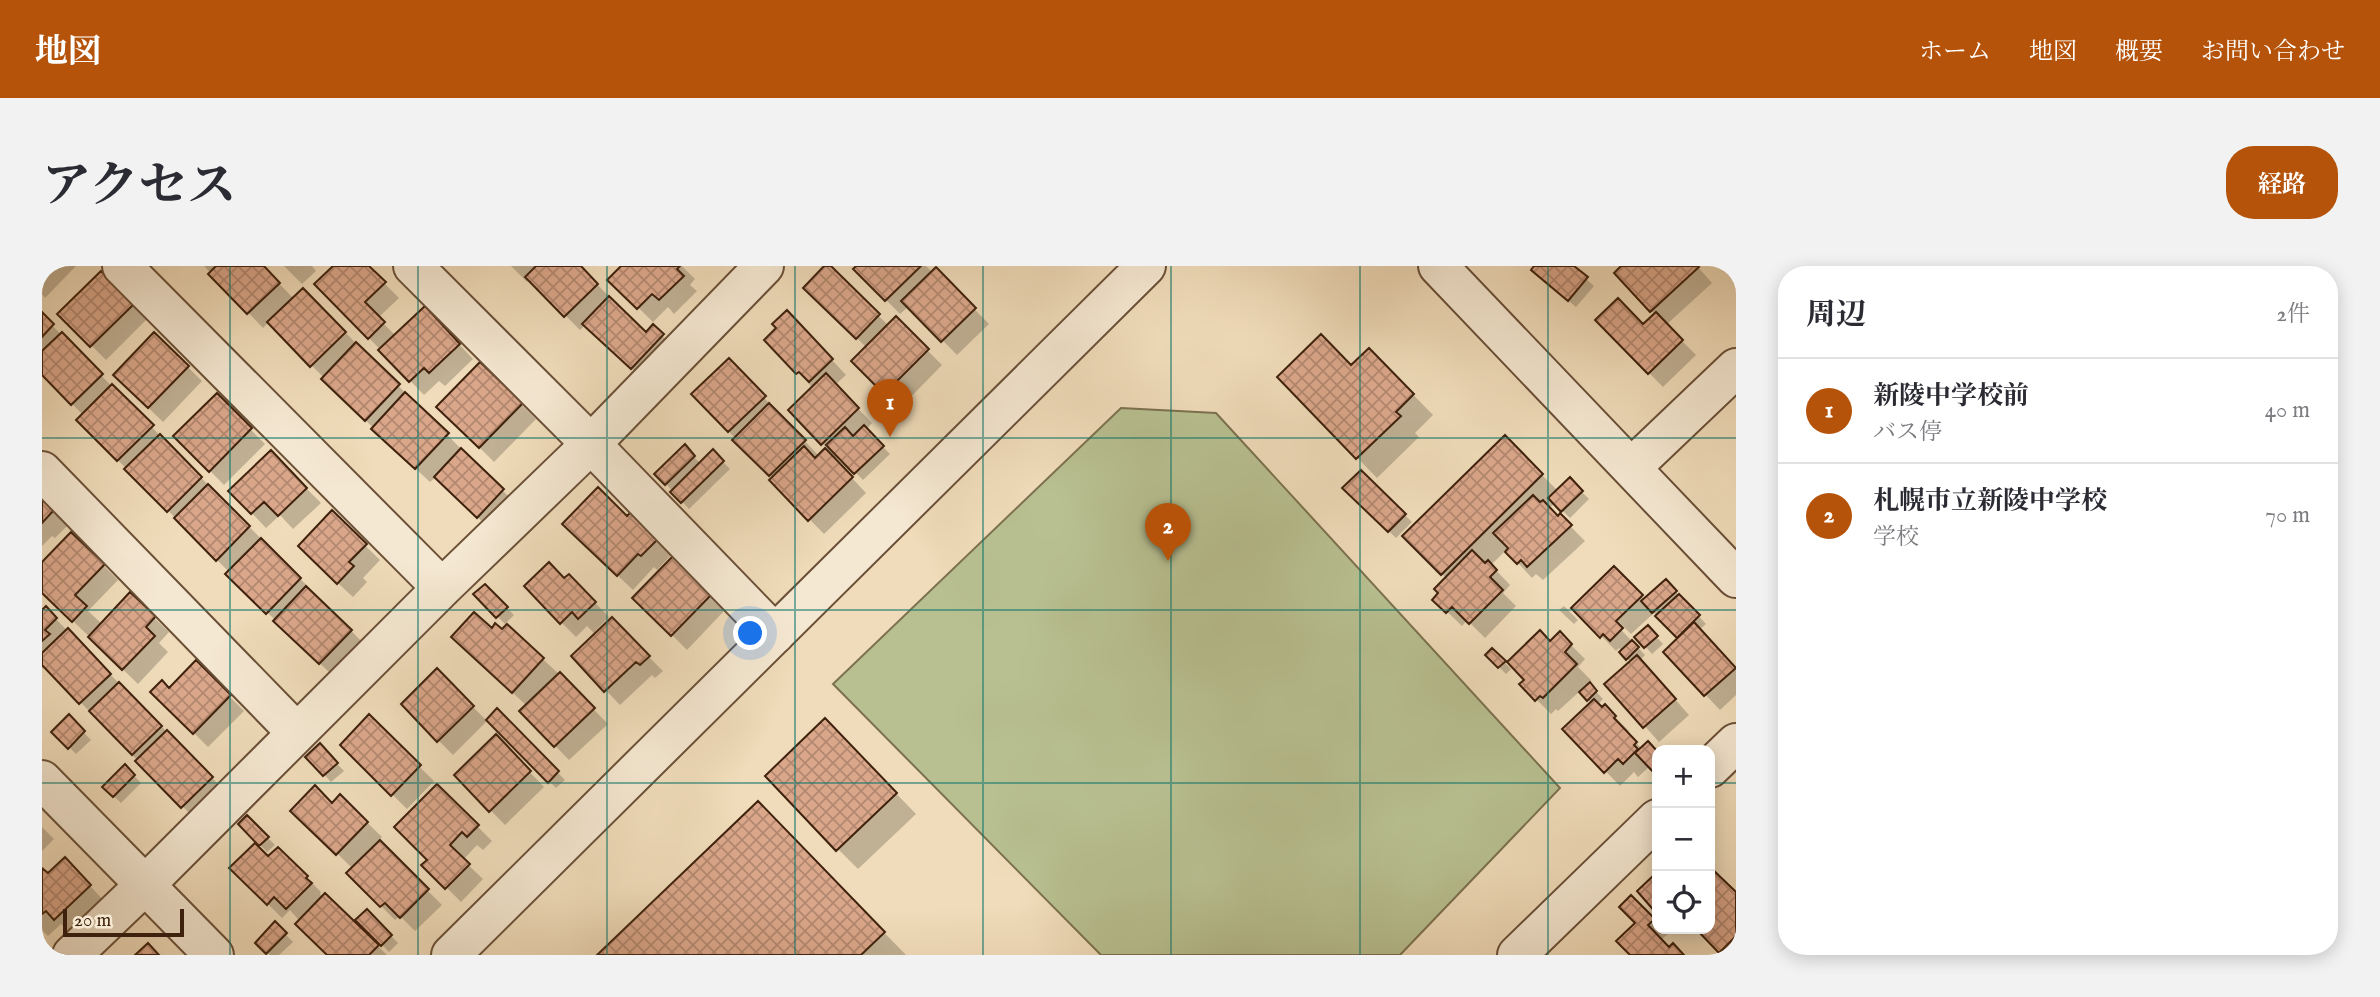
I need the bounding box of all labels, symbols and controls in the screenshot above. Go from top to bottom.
text: 地図 [35,32,101,74]
text: ホーム [1919,37,1991,68]
text: 地図 [2029,37,2077,68]
text: 概要 [2115,37,2163,68]
text: お問い合わせ [2201,37,2345,68]
button: 経路 [2226,146,2338,219]
text: アクセス [42,157,237,219]
text: 周辺 [1806,297,1866,335]
text: 2件 [2276,300,2310,329]
pin: 1 [867,379,913,437]
text: 新陵中学校前 [1873,380,2029,413]
text: 1 [1825,396,1833,425]
text: 40 m [2265,396,2310,425]
text: バス停 [1873,418,1942,447]
text: 札幌市立新陵中学校 [1873,485,2107,518]
text: 2 [1824,501,1834,530]
text: 70 m [2265,501,2310,530]
pin: 2 [1145,503,1191,561]
text: 学校 [1873,523,1919,552]
your location [733,616,767,650]
map controls [1652,745,1715,934]
button: + [1652,745,1715,808]
button: − [1652,808,1715,871]
button: locate [1652,871,1715,934]
scale bar [63,906,184,938]
text: 20 m [74,909,111,933]

